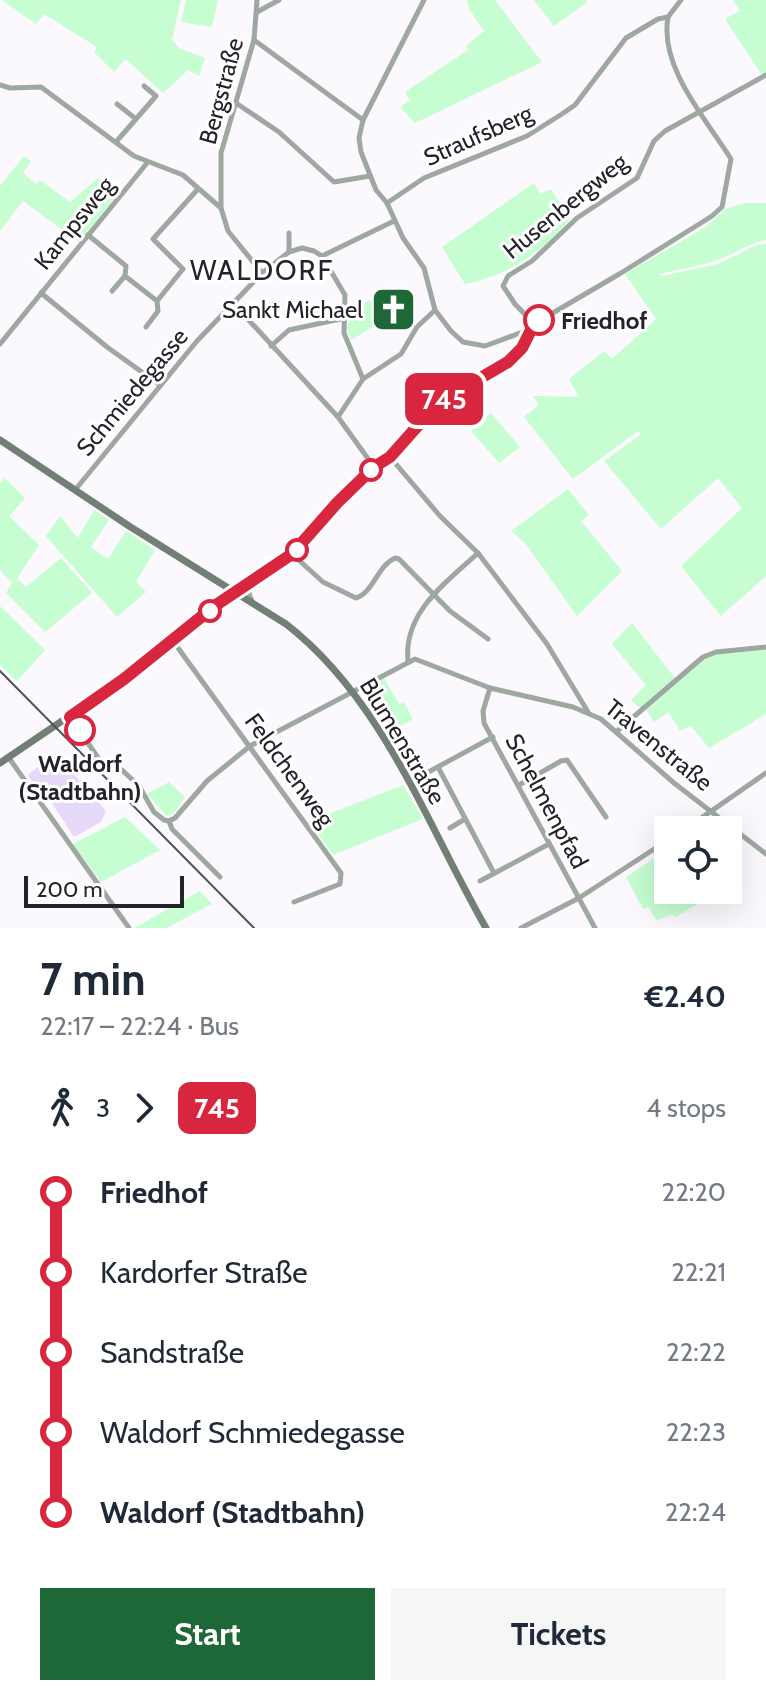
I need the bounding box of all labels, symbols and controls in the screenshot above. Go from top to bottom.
street label: Bergstraße [193,35,249,147]
street label: Straufsberg [419,98,538,172]
street label: Husenbergweg [497,146,634,265]
street label: Kampsweg [28,170,121,275]
district label: WALDORF [190,253,334,287]
church icon: Sankt Michael [370,285,418,333]
place label: Sankt Michael [222,295,363,324]
marker: Friedhof [524,305,554,335]
place label: Friedhof [561,306,647,335]
street label: Schmiedegasse [70,322,194,462]
line badge: 745 [398,373,490,425]
text: 745 [421,382,467,416]
unlabelled marker [360,459,382,481]
unlabelled marker [286,539,308,561]
unlabelled marker [199,600,221,622]
street label: Blumenstraße [354,673,452,809]
street label: Travenstraße [600,693,718,797]
street label: Feldchenweg [239,707,342,833]
marker: Waldorf (Stadtbahn) [65,715,95,745]
street label: Schelmenpfad [499,729,595,873]
place label: Waldorf (Stadtbahn) [19,749,141,806]
map controls [654,816,742,904]
button: locate [654,816,742,904]
scale bar [24,872,184,908]
text: 200 m [36,876,102,903]
text: 7 min [40,953,145,1006]
text: €2.40 [644,978,726,1015]
text: 22:17 – 22:24 · Bus [40,1010,239,1042]
icon: walk [40,1086,84,1130]
icon: forward [122,1086,166,1130]
text: 745 [194,1091,240,1125]
text: 3 [96,1092,110,1124]
text: 4 stops [646,1092,726,1124]
text: Friedhof [100,1174,208,1211]
text: 22:20 [662,1176,726,1208]
text: Kardorfer Straße [100,1254,308,1291]
text: 22:21 [671,1256,726,1288]
text: Sandstraße [100,1334,244,1371]
text: 22:22 [666,1336,726,1368]
text: Waldorf Schmiedegasse [100,1414,405,1451]
text: 22:23 [666,1416,726,1448]
text: Waldorf (Stadtbahn) [100,1494,365,1531]
text: 22:24 [665,1496,726,1528]
button: Start [40,1588,375,1680]
button: Tickets [391,1588,726,1680]

